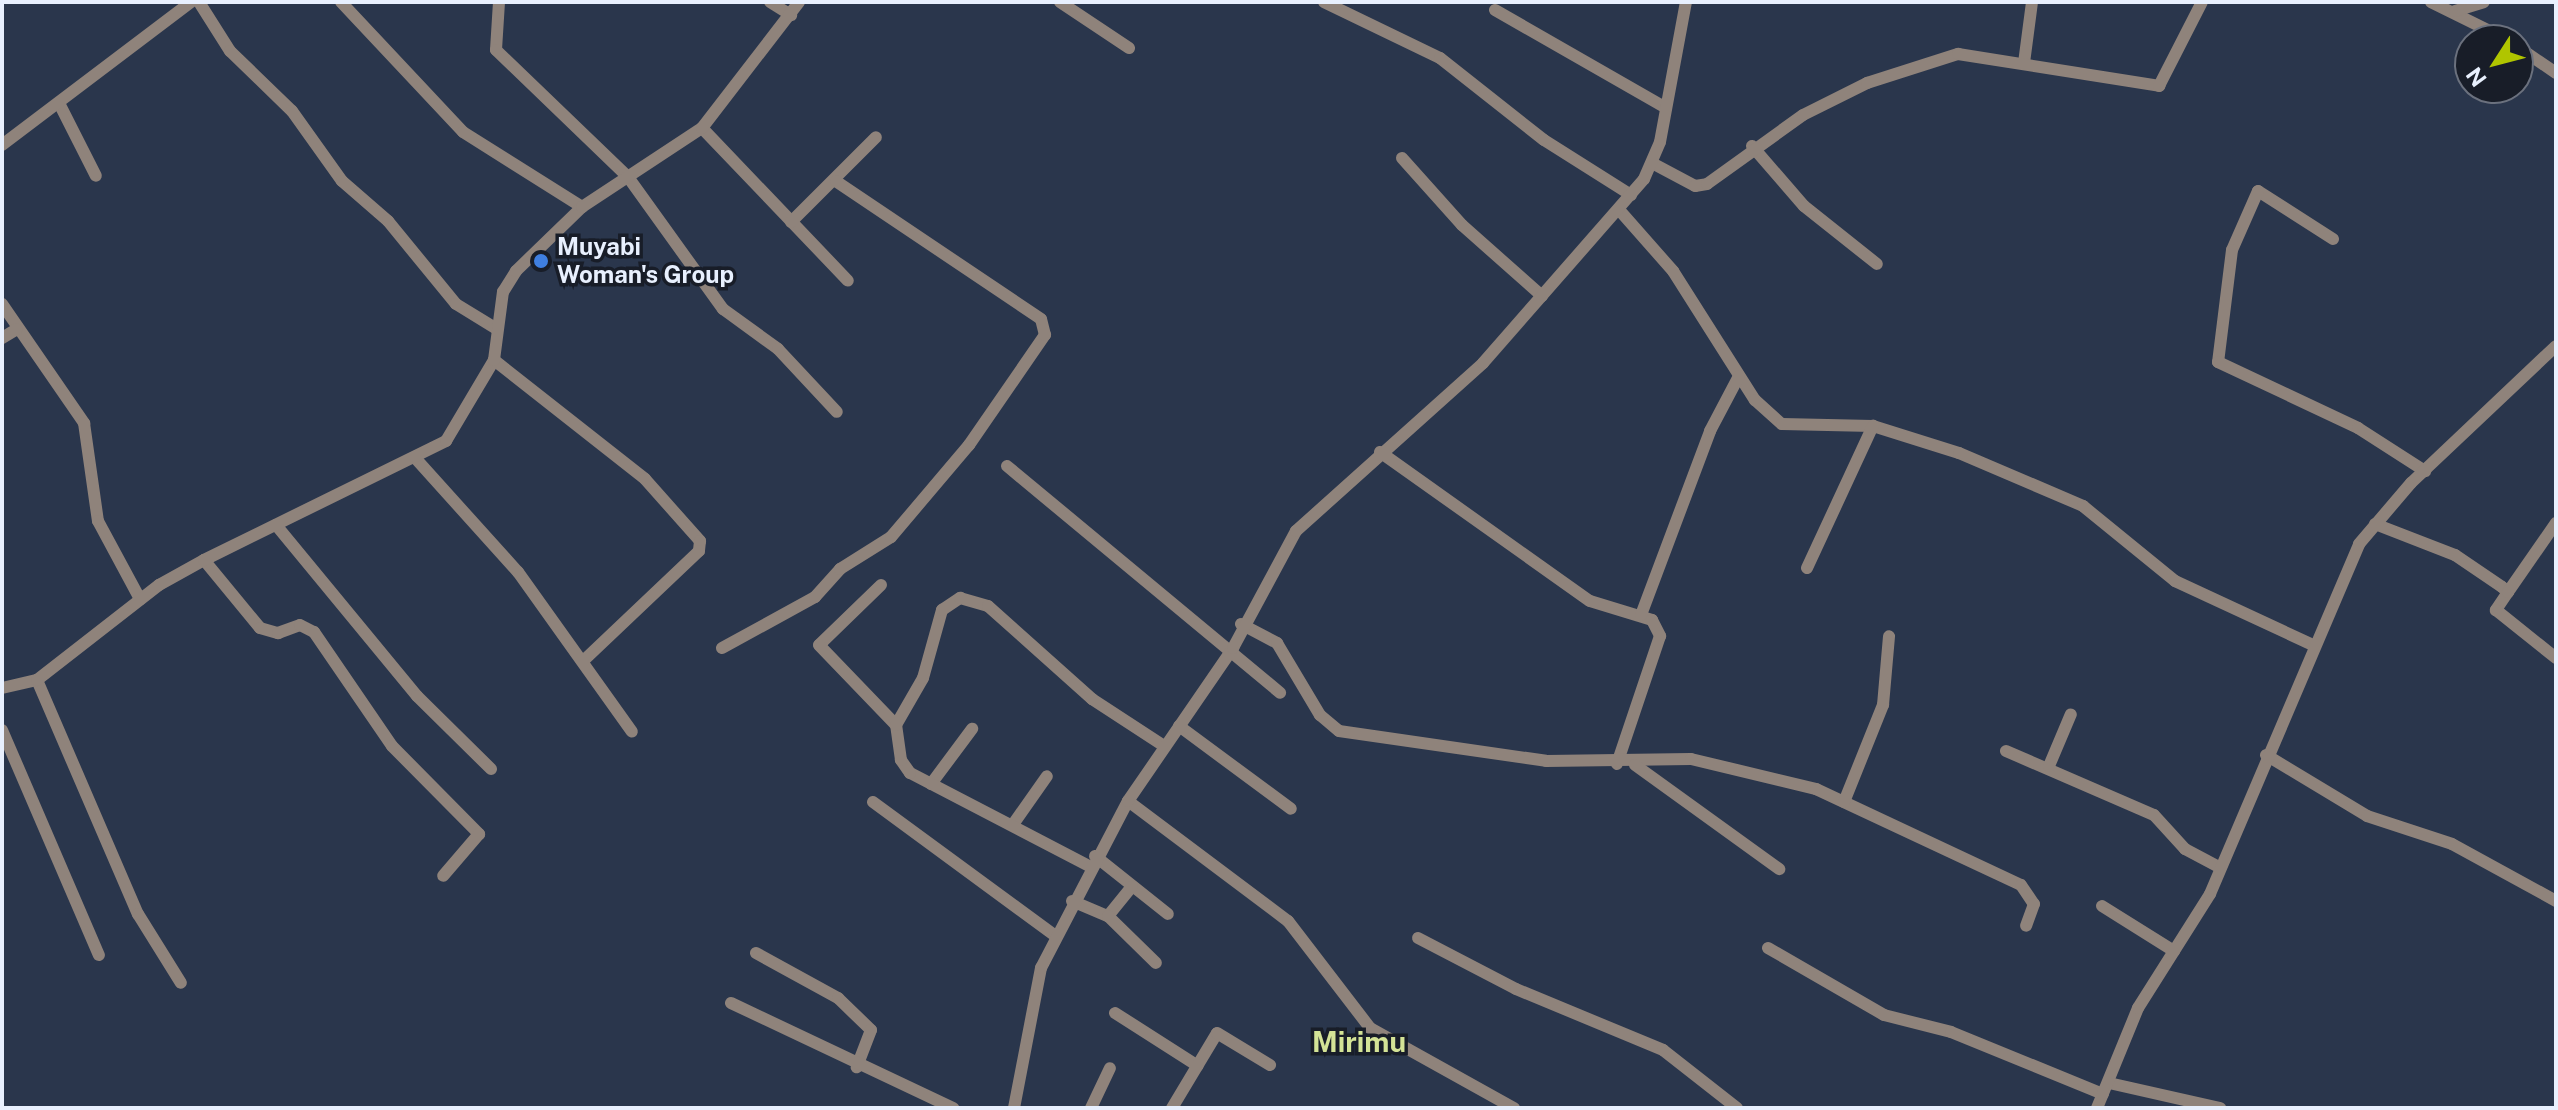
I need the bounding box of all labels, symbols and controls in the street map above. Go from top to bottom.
north arrow [2454,24,2534,104]
text: N [2461,62,2492,92]
place label: Muyabi Woman's Group [557,233,734,289]
marker: Muyabi Woman's Group [532,252,550,270]
district label: Mirimu [1312,1025,1406,1059]

